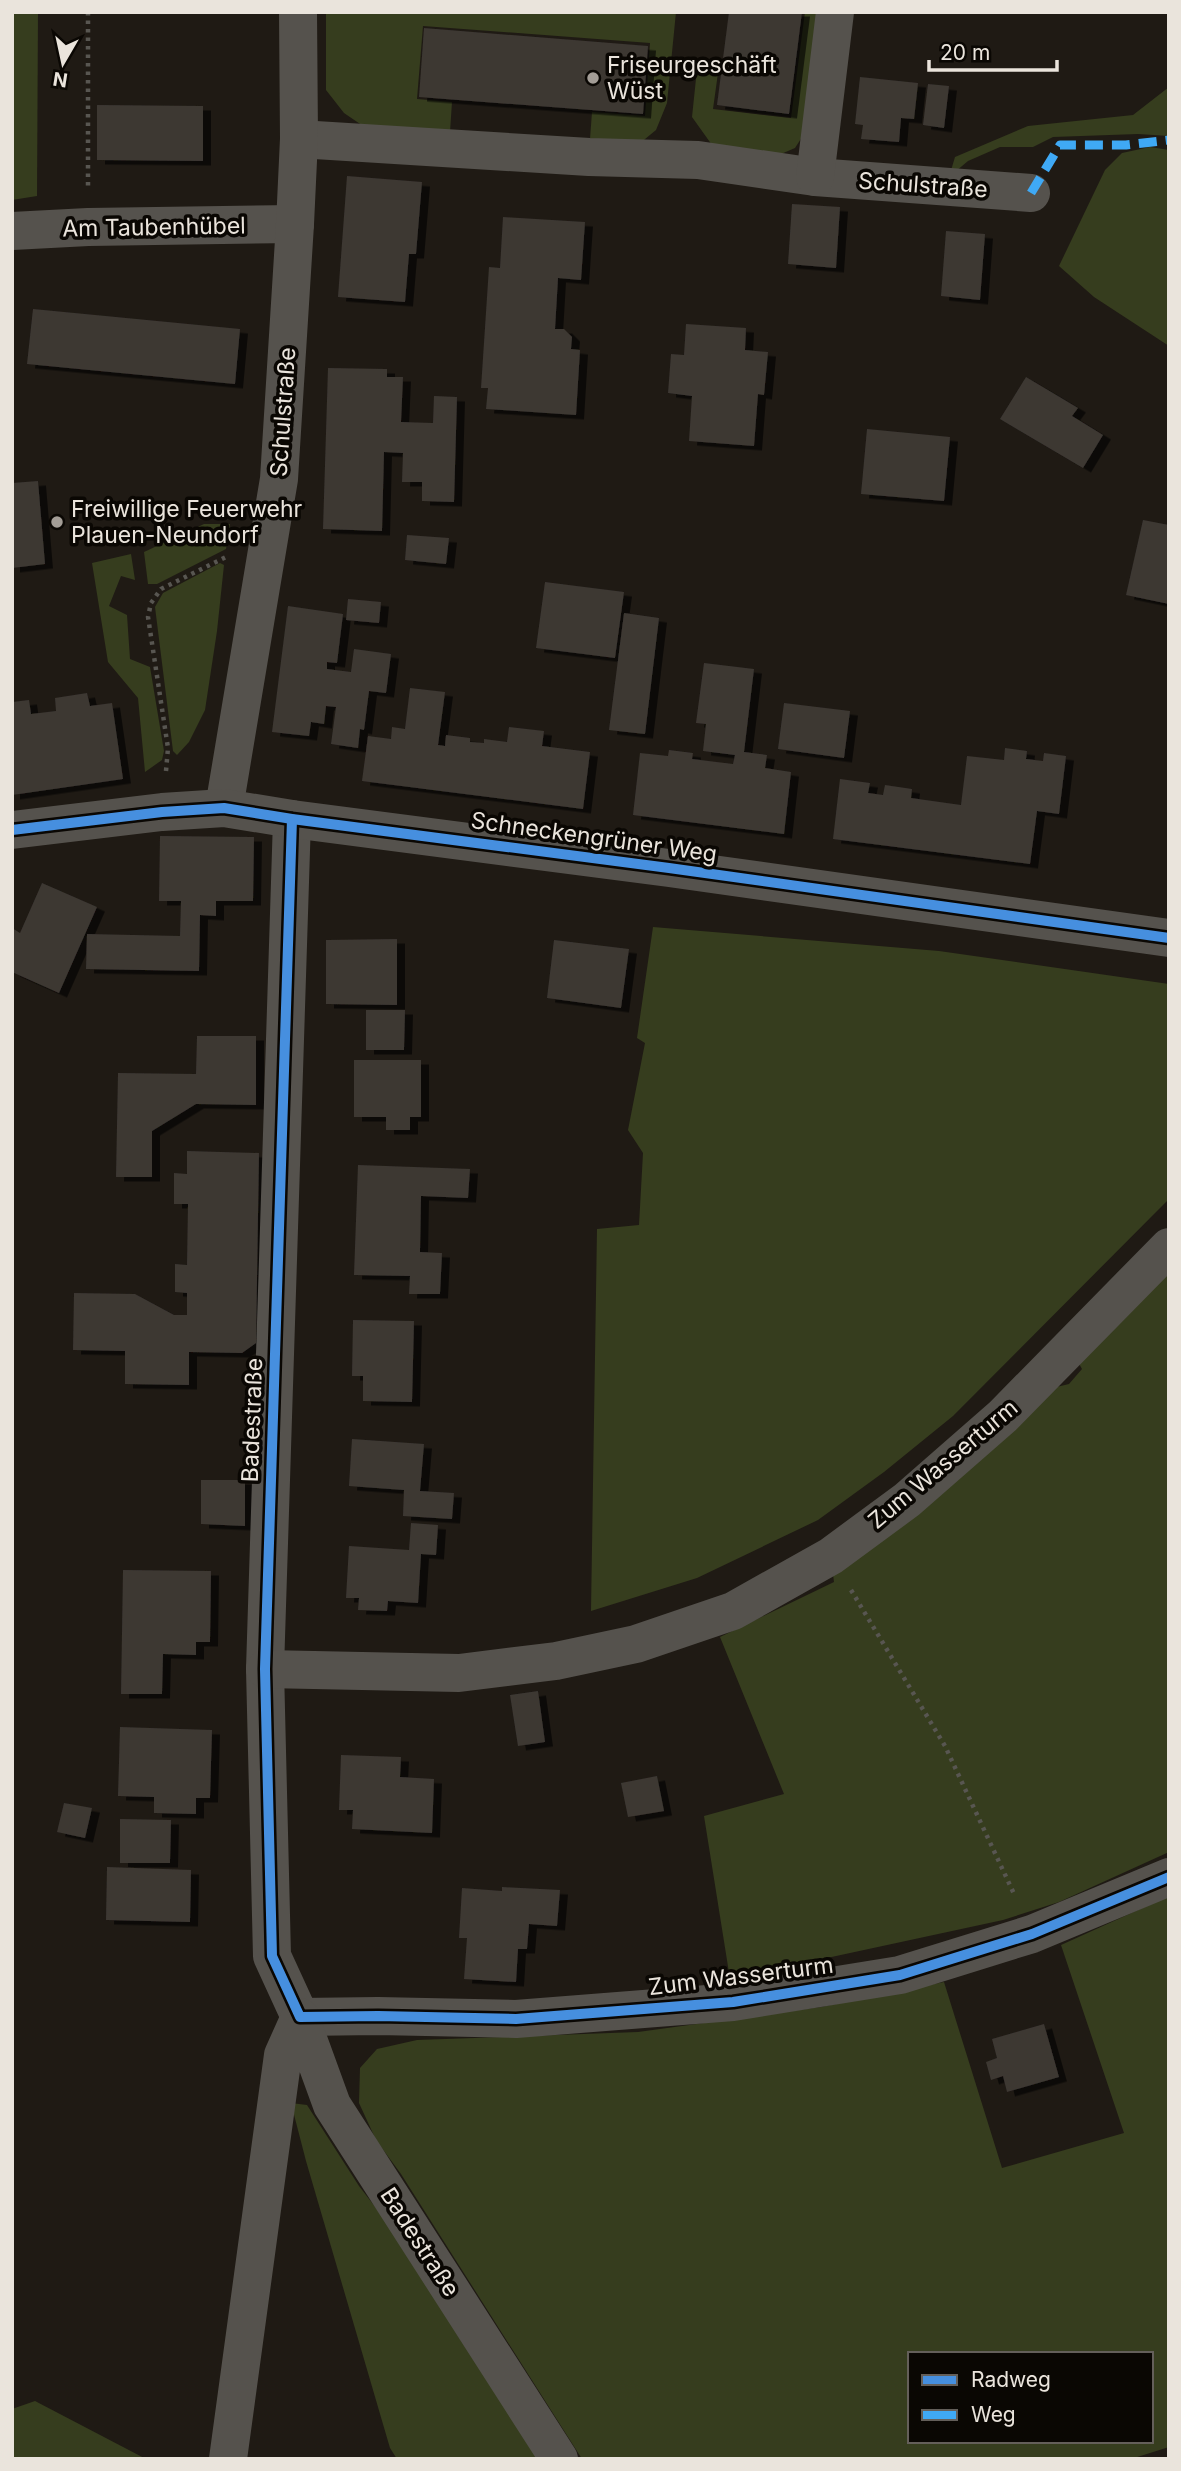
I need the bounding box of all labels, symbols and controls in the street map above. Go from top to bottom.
north arrow [28,28,98,98]
scale bar [929,28,1057,72]
text: 20 m [940,40,990,65]
place label: Friseurgeschäft Wüst [607,51,777,105]
text: N [51,67,69,92]
marker: Friseurgeschäft Wüst [585,70,601,86]
street label: Schulstraße [857,167,989,203]
street label: Am Taubenhübel [62,211,246,243]
street label: Schulstraße [265,346,301,478]
place label: Freiwillige Feuerwehr Plauen-Neundorf [71,495,303,549]
marker: Freiwillige Feuerwehr Plauen-Neundorf [49,514,65,530]
street label: Schneckengrüner Weg [469,806,719,868]
street label: Badestraße [236,1357,268,1483]
street label: Zum Wasserturm [863,1393,1023,1535]
street label: Zum Wasserturm [647,1951,835,2001]
street label: Badestraße [374,2182,466,2302]
legend [908,2352,1153,2443]
text: Radweg [971,2367,1051,2392]
text: Weg [971,2402,1016,2427]

